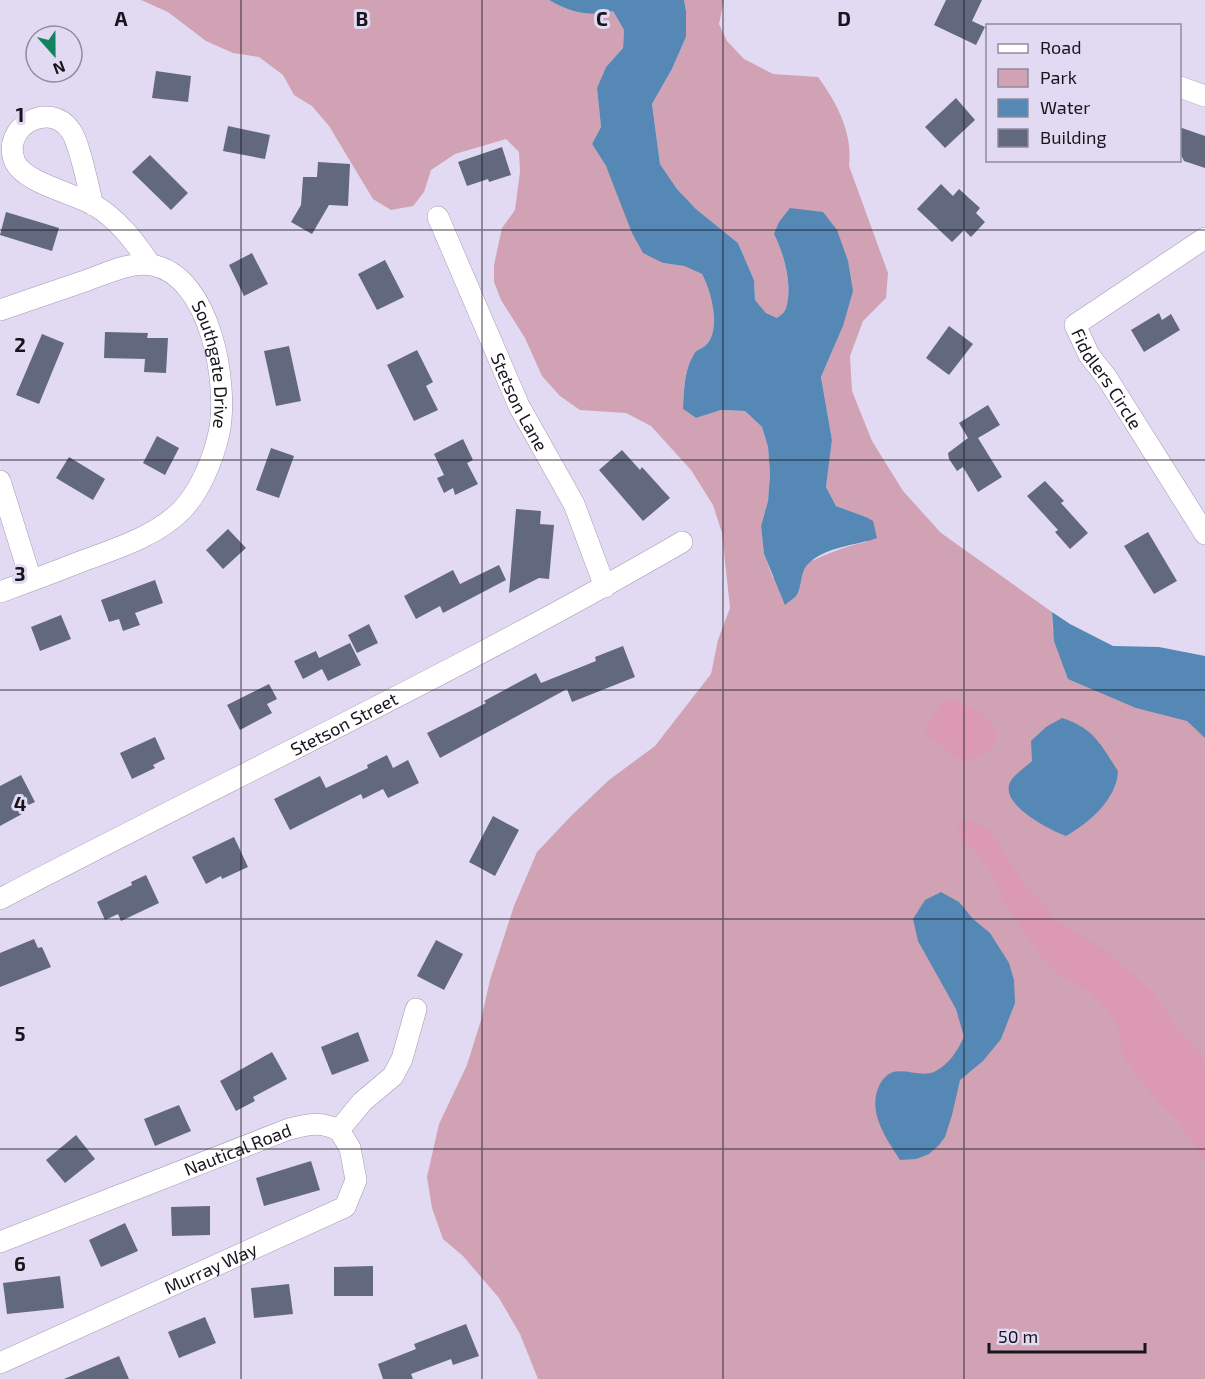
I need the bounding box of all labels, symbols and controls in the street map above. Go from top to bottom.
text: A [114,6,128,30]
text: B [356,6,368,30]
text: C [596,6,608,30]
text: D [837,6,851,30]
north arrow [24,24,84,84]
legend [986,24,1181,162]
text: Road [1040,36,1081,58]
text: N [51,58,68,79]
text: Park [1040,66,1077,88]
text: Water [1040,96,1090,118]
text: 1 [16,102,24,126]
text: Building [1040,126,1107,148]
street label: Southgate Drive [187,296,233,430]
street label: Fiddlers Circle [1067,325,1147,433]
text: 2 [14,332,26,356]
street label: Stetson Lane [486,349,553,455]
text: 3 [14,561,26,585]
street label: Stetson Street [287,687,401,760]
text: 4 [14,791,27,815]
text: 5 [14,1021,26,1045]
street label: Nautical Road [181,1118,294,1180]
street label: Murray Way [161,1237,261,1298]
text: 6 [14,1251,26,1275]
scale bar [989,1316,1145,1354]
text: 50 m [998,1325,1038,1347]

